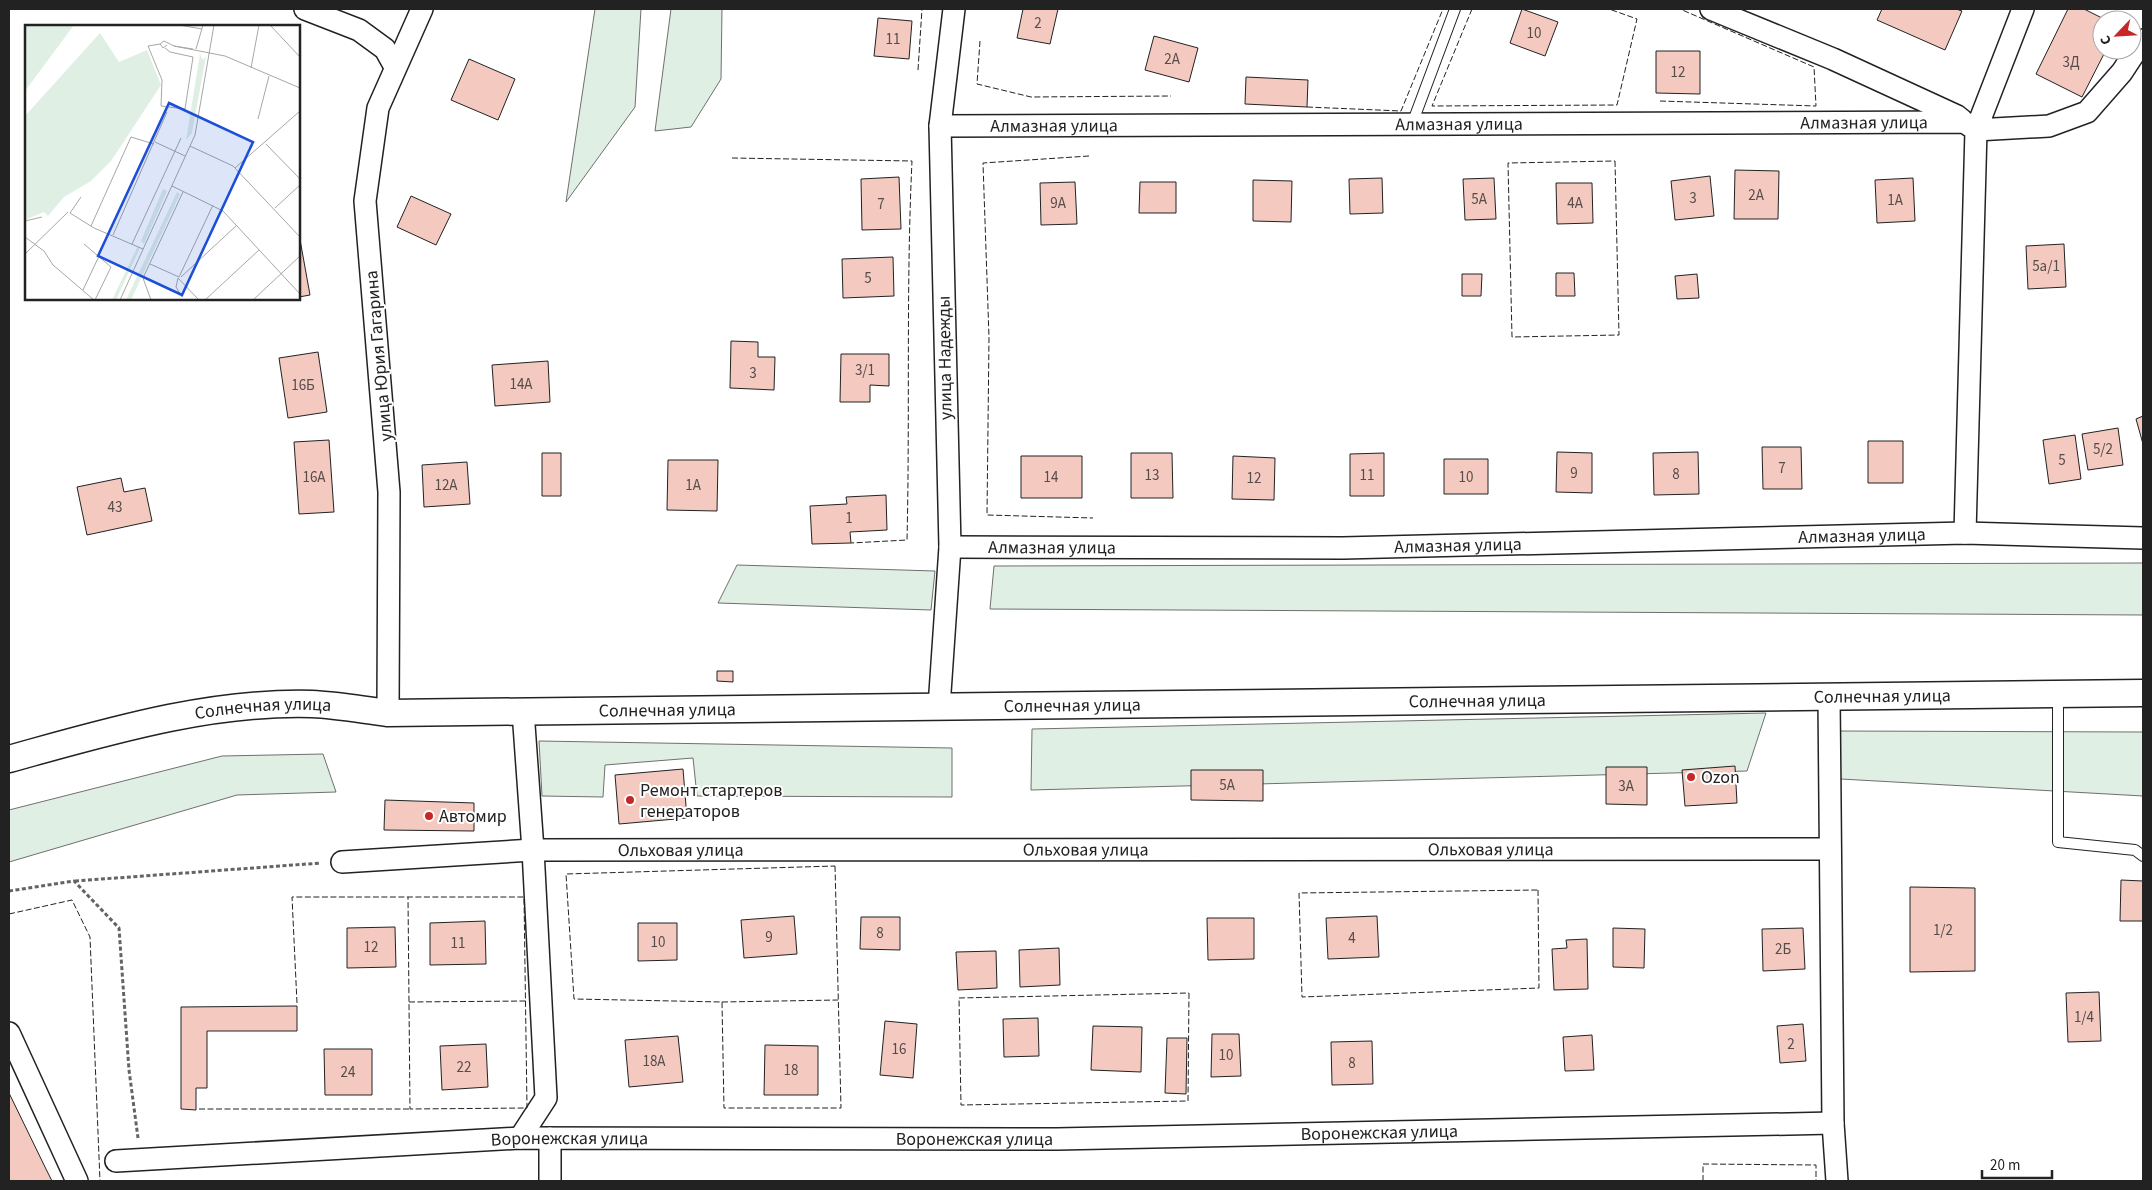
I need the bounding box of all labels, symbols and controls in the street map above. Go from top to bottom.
north arrow [2092,10,2142,60]
house number: 2 [1034,13,1042,34]
house number: 10 [1527,23,1541,44]
inset map [25,25,300,300]
house number: 11 [886,29,900,50]
text: С [2095,32,2117,48]
house number: 2А [1164,49,1181,70]
house number: 3Д [2062,52,2080,73]
house number: 12 [1671,62,1685,83]
street label: Алмазная улица [1800,110,1928,135]
street label: Алмазная улица [1395,111,1523,137]
street label: Алмазная улица [990,113,1118,138]
house number: 2А [1748,185,1765,206]
house number: 3 [1689,188,1697,209]
house number: 5А [1471,189,1488,210]
house number: 1А [1887,190,1904,211]
house number: 9А [1050,193,1067,214]
house number: 4А [1567,193,1584,214]
house number: 7 [877,194,885,215]
house number: 5а/1 [2032,256,2060,277]
house number: 5 [864,268,872,289]
street label: улица Юрия Гагарина [359,269,399,443]
street label: улица Надежды [931,296,959,420]
house number: 3/1 [855,360,875,381]
house number: 3 [749,363,757,384]
house number: 14А [509,374,533,395]
house number: 16Б [291,375,315,396]
house number: 5/2 [2093,439,2113,460]
house number: 5 [2058,450,2066,471]
house number: 7 [1778,458,1786,479]
house number: 9 [1570,463,1578,484]
house number: 8 [1672,464,1680,485]
house number: 13 [1145,465,1159,486]
house number: 11 [1360,465,1374,486]
house number: 16А [302,467,326,488]
house number: 14 [1044,467,1059,488]
house number: 10 [1459,467,1473,488]
house number: 12 [1247,468,1261,489]
house number: 12А [434,475,458,496]
house number: 1А [685,475,702,496]
house number: 43 [108,497,122,518]
house number: 1 [845,508,853,529]
street label: Алмазная улица [1798,521,1926,550]
street label: Алмазная улица [1394,531,1522,559]
street label: Алмазная улица [988,535,1116,560]
street label: Солнечная улица [1813,683,1951,709]
street label: Солнечная улица [1408,687,1546,714]
street label: Солнечная улица [193,691,332,726]
street label: Солнечная улица [1003,692,1141,718]
street label: Солнечная улица [599,697,736,723]
place label: Ozon [1701,765,1740,790]
marker: Ozon [1685,771,1697,783]
house number: 5А [1219,775,1236,796]
house number: 3А [1618,776,1635,797]
place label: Ремонт стартеров генераторов [640,778,782,824]
marker: Ремонт стартеров генераторов [624,794,636,806]
place label: Автомир [439,804,507,829]
marker: Автомир [423,810,435,822]
street label: Ольховая улица [618,837,744,862]
street label: Ольховая улица [1023,837,1149,862]
street label: Ольховая улица [1428,837,1554,862]
house number: 1/2 [1933,920,1953,941]
house number: 8 [876,923,884,944]
house number: 9 [765,927,773,948]
house number: 4 [1348,928,1356,949]
house number: 10 [651,932,665,953]
house number: 11 [451,933,465,954]
house number: 12 [364,937,378,958]
house number: 2Б [1775,939,1791,960]
house number: 1/4 [2074,1007,2095,1028]
house number: 2 [1787,1034,1795,1055]
house number: 16 [892,1039,906,1060]
house number: 10 [1219,1045,1233,1066]
house number: 18А [642,1051,666,1072]
house number: 8 [1348,1053,1356,1074]
house number: 22 [457,1057,471,1078]
house number: 18 [784,1060,798,1081]
house number: 24 [341,1062,356,1083]
street label: Воронежская улица [1300,1118,1458,1146]
street label: Воронежская улица [490,1125,648,1152]
street label: Воронежская улица [896,1126,1053,1151]
scale bar [1982,1148,2052,1180]
text: 20 m [1990,1155,2020,1176]

